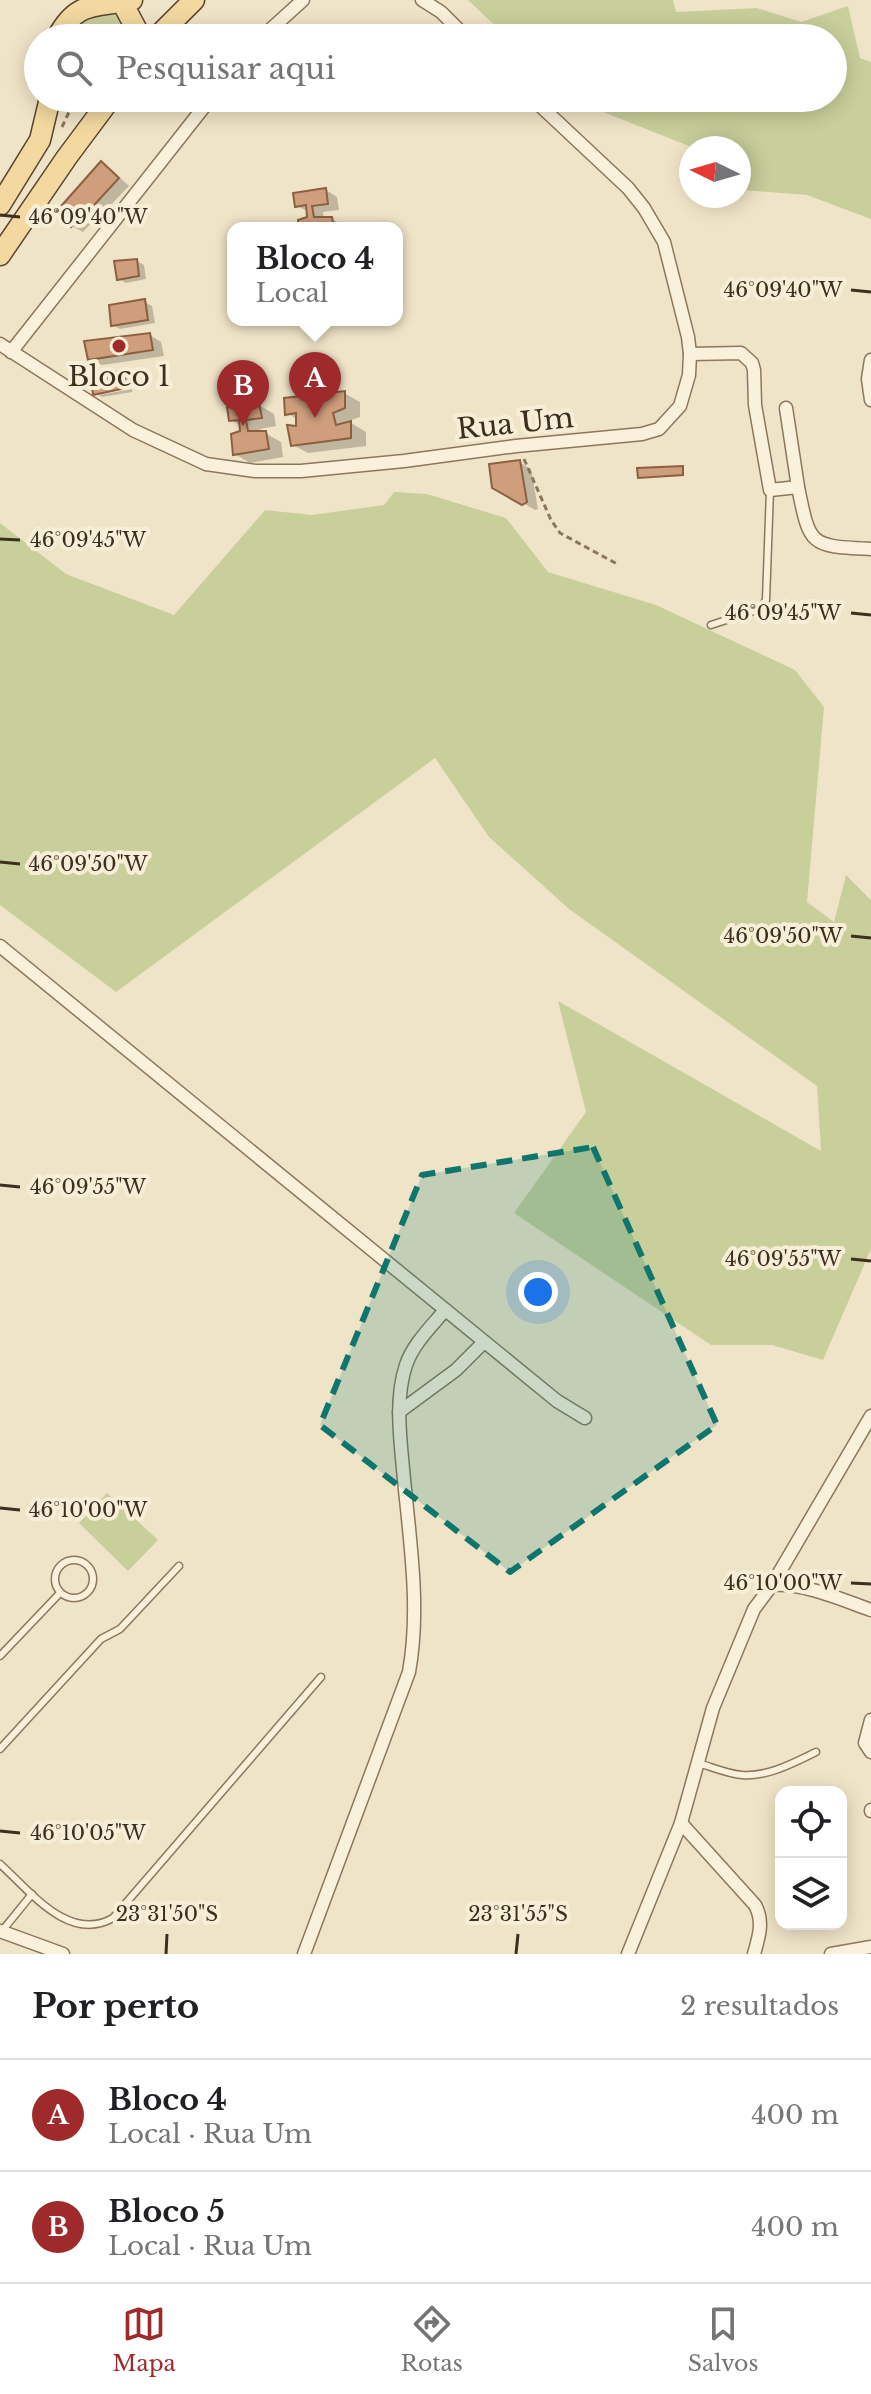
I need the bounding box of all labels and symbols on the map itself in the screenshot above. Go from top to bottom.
north arrow [679,136,751,208]
text: 46°09'40"W [29,205,148,229]
text: 46°09'40"W [724,278,843,302]
marker: Bloco 1 [110,337,128,355]
pin: A [289,352,341,418]
place label: Bloco 1 [68,359,170,394]
pin: B [217,360,269,426]
street label: Rua Um [455,400,575,447]
text: 46°09'45"W [30,528,147,552]
text: 46°09'45"W [725,601,842,625]
text: 46°09'50"W [29,852,148,876]
text: 46°09'50"W [724,924,843,948]
text: 46°09'55"W [30,1175,146,1199]
text: 46°09'55"W [725,1247,841,1271]
your location [518,1272,558,1312]
text: 46°10'00"W [29,1498,148,1522]
text: 46°10'00"W [724,1571,843,1595]
text: 46°10'05"W [30,1821,146,1845]
text: 23°31'50"S [116,1902,218,1926]
text: 23°31'55"S [468,1902,568,1926]

